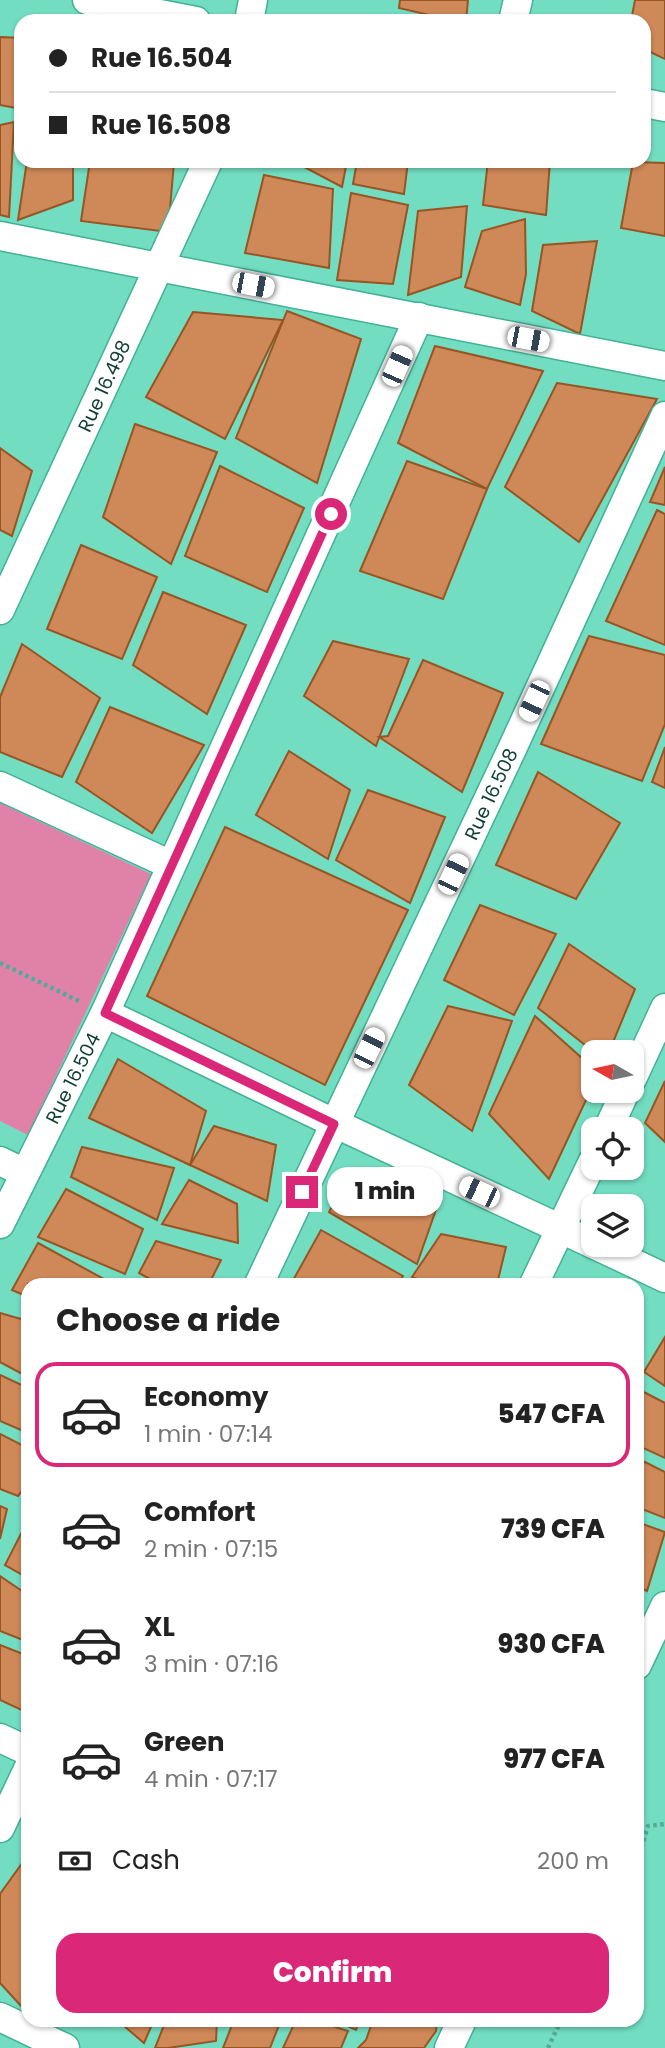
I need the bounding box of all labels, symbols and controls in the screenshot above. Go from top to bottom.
text: Rue 16.504 [91,40,232,76]
text: Rue 16.508 [91,107,231,143]
car [231,271,276,299]
car [506,325,551,353]
street label: Rue 16.498 [71,335,137,436]
car [379,343,416,389]
route start [315,498,347,530]
car [516,678,553,724]
street label: Rue 16.508 [457,744,524,844]
car [435,851,472,897]
car [351,1025,388,1071]
street label: Rue 16.504 [39,1028,107,1128]
north arrow [581,1040,644,1102]
map controls [581,1040,644,1257]
button: locate [581,1117,644,1180]
callout: 1 min [326,1168,442,1216]
car [456,1174,503,1210]
text: 1 min [355,1175,415,1207]
route end [286,1176,318,1208]
button: layers [581,1194,644,1257]
text: Choose a ride [56,1297,280,1342]
text: Economy [144,1379,268,1415]
icon: car [60,1383,123,1446]
text: 547 CFA [498,1396,605,1432]
text: 1 min · 07:14 [144,1418,272,1450]
text: Comfort [144,1494,256,1530]
icon: car [60,1498,123,1561]
text: 739 CFA [501,1511,605,1547]
text: 2 min · 07:15 [144,1533,278,1565]
text: XL [144,1609,175,1645]
icon: car [60,1613,123,1676]
text: 930 CFA [497,1626,605,1662]
text: 3 min · 07:16 [144,1648,279,1680]
text: Green [144,1724,225,1760]
icon: car [60,1728,123,1791]
text: 977 CFA [503,1741,605,1777]
text: 4 min · 07:17 [144,1763,278,1795]
icon: cash [56,1842,94,1880]
text: Cash [112,1842,180,1878]
text: 200 m [537,1845,609,1877]
button: Confirm [56,1933,609,2013]

